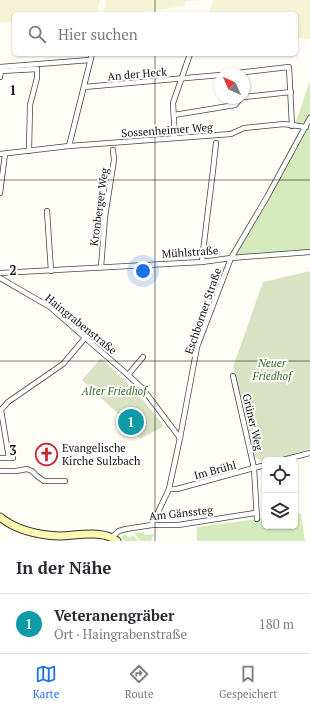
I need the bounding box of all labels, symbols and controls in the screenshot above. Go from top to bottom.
search box [12,12,298,56]
icon: search [26,23,48,45]
text: Hier suchen [58,24,138,44]
street label: An der Heck [107,64,168,84]
north arrow [214,68,250,104]
text: 1 [9,81,17,99]
street label: Sossenheimer Weg [121,120,213,140]
street label: Kronberger Weg [87,167,111,247]
street label: Mühlstraße [161,243,219,261]
text: 2 [9,261,17,279]
your location [133,261,153,281]
street label: Eschborner Straße [182,266,224,356]
street label: Haingrabenstraße [42,291,120,357]
park label: Neuer Friedhof [252,356,294,383]
park label: Alter Friedhof [81,384,149,398]
street label: Grüner Weg [240,392,266,452]
pin: 1 [118,407,144,437]
text: 3 [9,441,17,459]
church icon: Evangelische Kirche Sulzbach [34,441,60,467]
place label: Evangelische Kirche Sulzbach [62,441,141,468]
map controls [262,457,298,529]
button: locate [262,457,298,493]
street label: Im Brühl [192,458,238,482]
button: layers [262,493,298,529]
street label: Am Gänssteg [148,503,214,523]
text: In der Nähe [16,556,111,579]
text: Veteranengräber [54,605,174,625]
text: 1 [25,615,33,633]
text: 180 m [259,615,294,633]
text: Ort · Haingrabenstraße [54,625,187,643]
tab: Karte [33,663,59,701]
tab: Route [125,663,153,701]
tab: Gespeichert [219,663,277,701]

